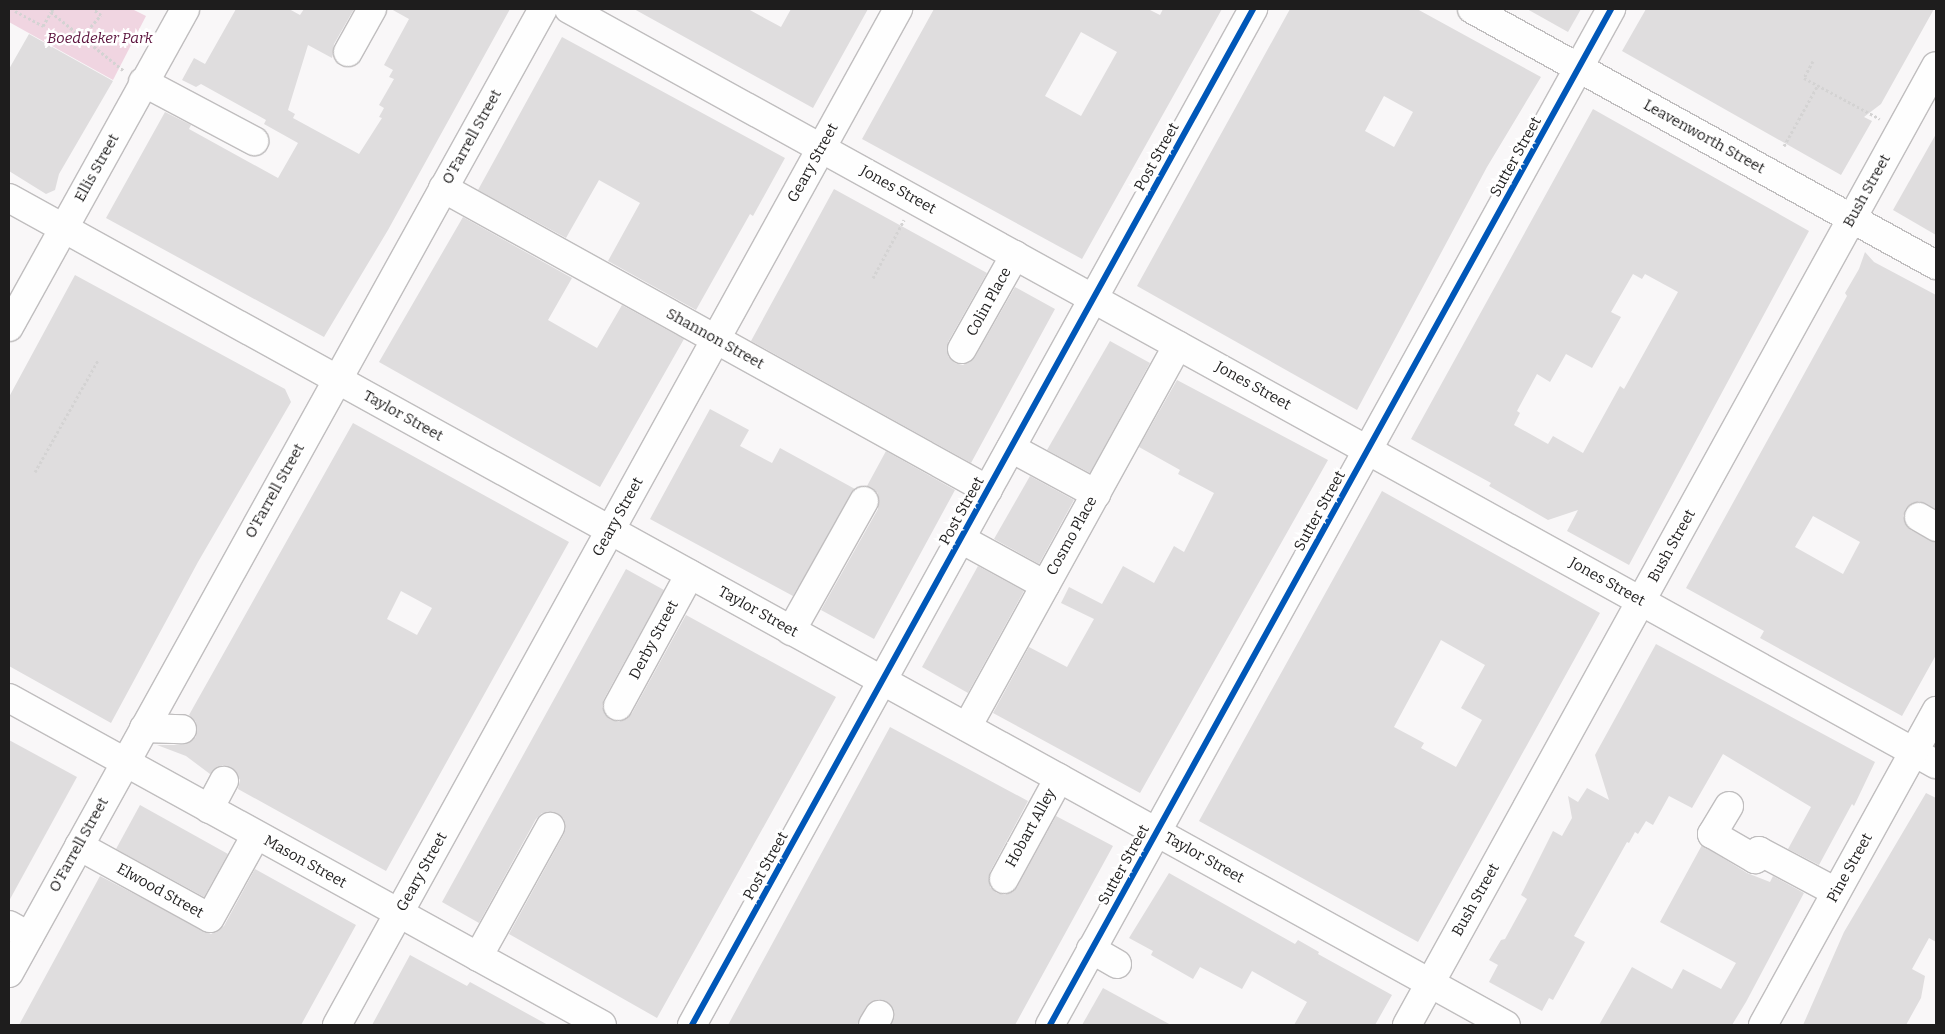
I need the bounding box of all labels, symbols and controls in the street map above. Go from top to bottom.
park label: Boeddeker Park [47,30,153,48]
street label: O'Farrell Street [439,87,505,187]
street label: Leavenworth Street [1640,96,1768,178]
street label: Sutter Street [1487,114,1545,200]
street label: Geary Street [784,120,842,206]
street label: Post Street [1131,120,1183,194]
street label: Ellis Street [71,131,123,205]
street label: Bush Street [1840,151,1894,231]
street label: Jones Street [857,162,939,218]
street label: Colin Place [963,264,1015,340]
street label: Shannon Street [663,305,767,373]
street label: Jones Street [1212,358,1294,414]
street label: Taylor Street [360,387,446,445]
street label: O'Farrell Street [242,441,308,541]
street label: Sutter Street [1291,468,1349,554]
street label: Geary Street [589,474,647,560]
street label: Post Street [936,474,988,548]
street label: Cosmo Place [1043,493,1101,579]
street label: Bush Street [1645,506,1699,586]
street label: Jones Street [1566,554,1648,610]
street label: Taylor Street [715,583,801,641]
street label: Derby Street [626,597,682,683]
street label: Hobart Alley [1002,786,1060,870]
street label: O'Farrell Street [46,795,112,895]
street label: Sutter Street [1095,822,1153,908]
street label: Geary Street [393,829,451,915]
street label: Post Street [740,829,792,903]
street label: Taylor Street [1161,829,1247,887]
street label: Pine Street [1824,830,1876,906]
street label: Mason Street [260,832,350,892]
street label: Elwood Street [113,860,207,922]
street label: Bush Street [1449,860,1503,940]

